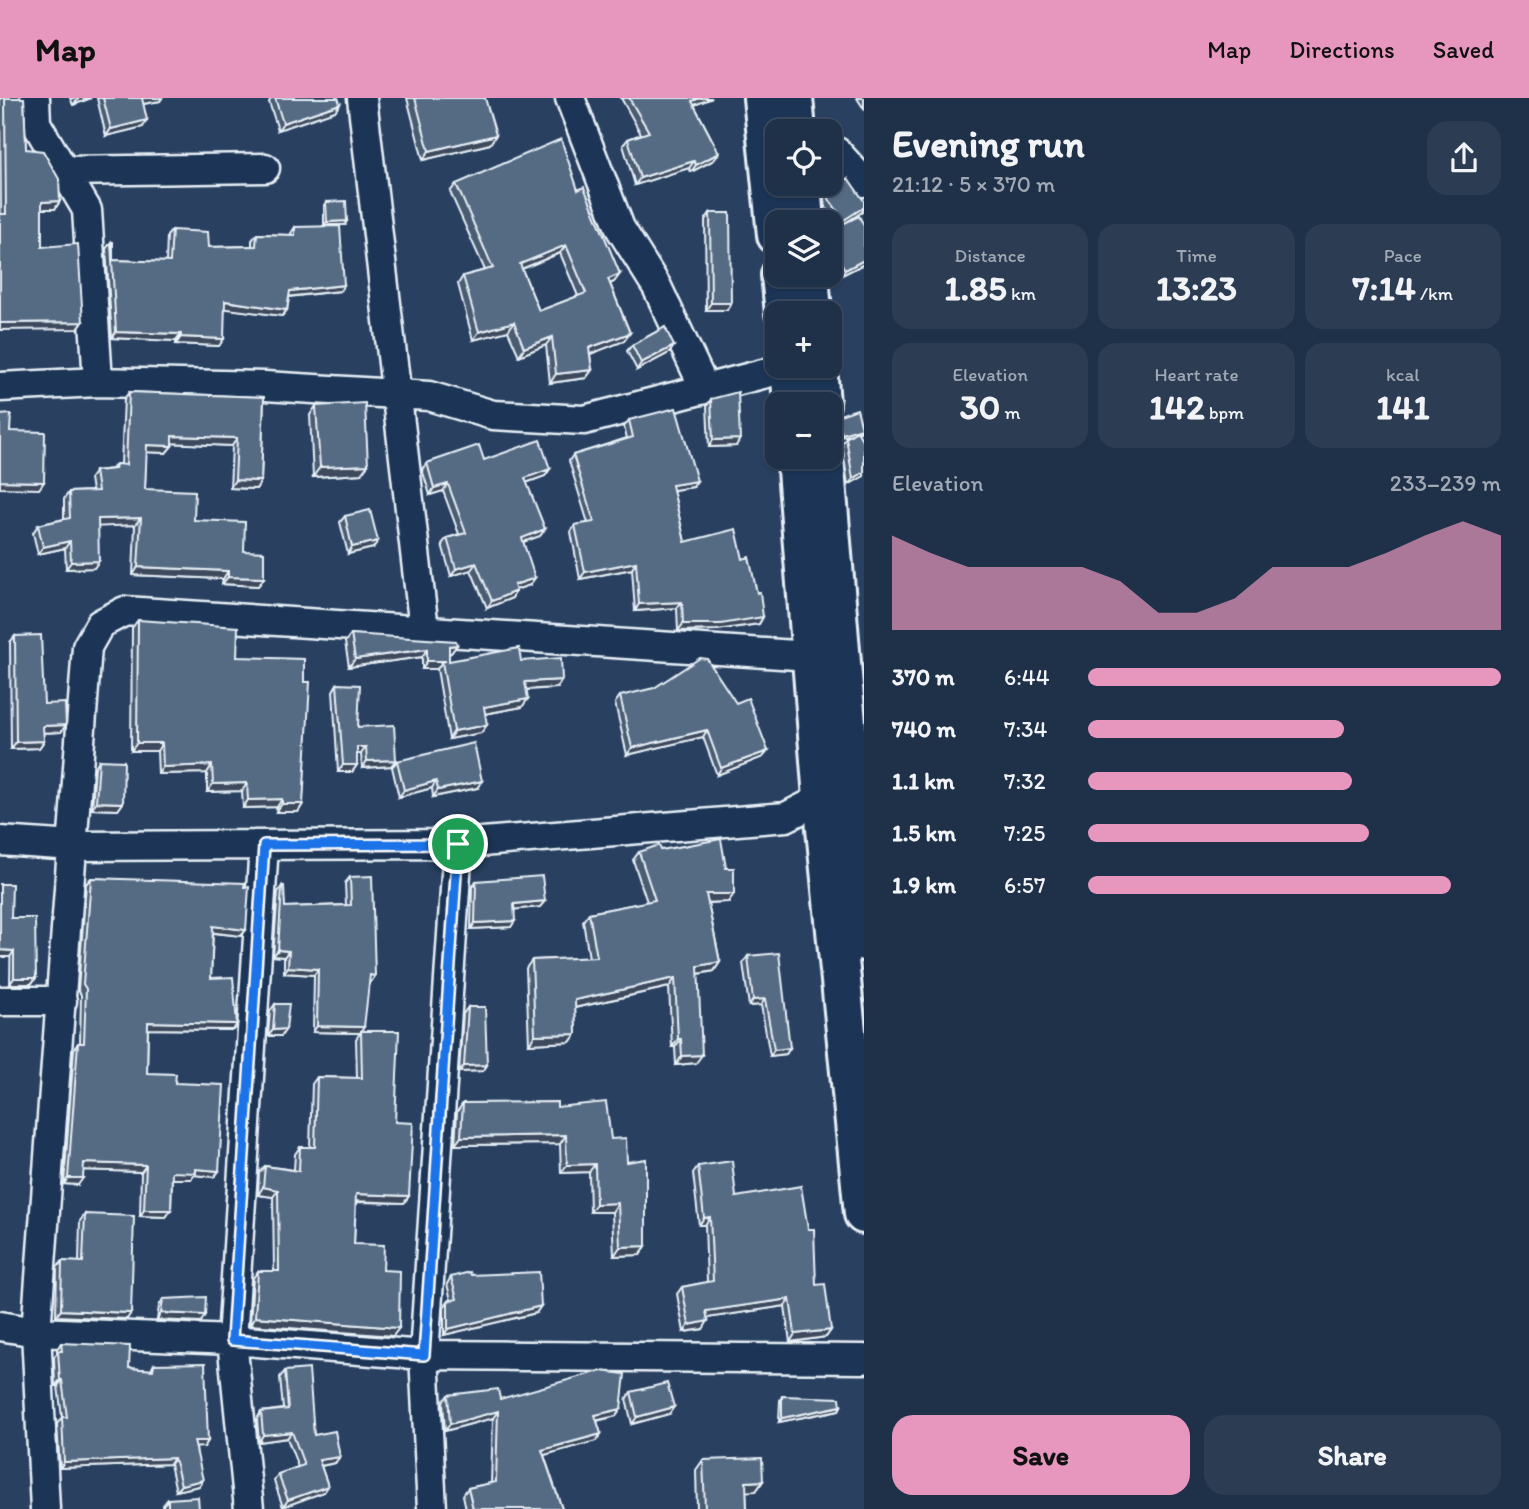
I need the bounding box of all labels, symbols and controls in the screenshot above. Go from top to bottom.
text: Map [35,30,96,69]
text: Map [1207,35,1251,64]
text: Directions [1289,35,1395,64]
text: Saved [1433,35,1494,64]
map controls [765,119,842,469]
button: locate [765,119,842,196]
text: Evening run [892,121,1085,167]
button: share [1427,121,1501,195]
text: 21:12 · 5 × 370 m [892,170,1055,198]
button: layers [765,210,842,287]
text: Distance [955,244,1026,267]
text: Time [1176,244,1217,267]
text: Pace [1384,244,1422,267]
text: 1.85 [944,267,1007,309]
text: 13:23 [1156,267,1237,309]
text: 7:14 [1353,267,1416,309]
text: km [1007,282,1036,305]
text: /km [1416,282,1453,305]
button: + [765,301,842,378]
text: Elevation [952,363,1028,386]
text: Heart rate [1154,363,1239,386]
text: kcal [1386,363,1420,386]
text: 30 [960,386,1000,428]
text: 142 [1149,386,1205,428]
text: 141 [1376,386,1430,428]
button: − [765,392,842,469]
text: m [1000,401,1021,424]
text: bpm [1205,401,1244,424]
text: Elevation [892,469,983,497]
text: 233–239 m [1390,469,1501,497]
text: 370 m [892,663,955,691]
text: 6:44 [1004,663,1049,691]
text: 740 m [892,715,956,743]
text: 7:34 [1004,715,1047,743]
text: 1.1 km [892,767,955,795]
text: 7:32 [1004,767,1046,795]
pin [428,814,488,874]
text: 1.5 km [892,819,956,847]
text: 7:25 [1004,819,1045,847]
icon: arrive [439,825,477,863]
text: 1.9 km [892,871,956,899]
text: 6:57 [1004,871,1045,899]
button: Save [892,1415,1190,1495]
button: Share [1204,1415,1501,1495]

